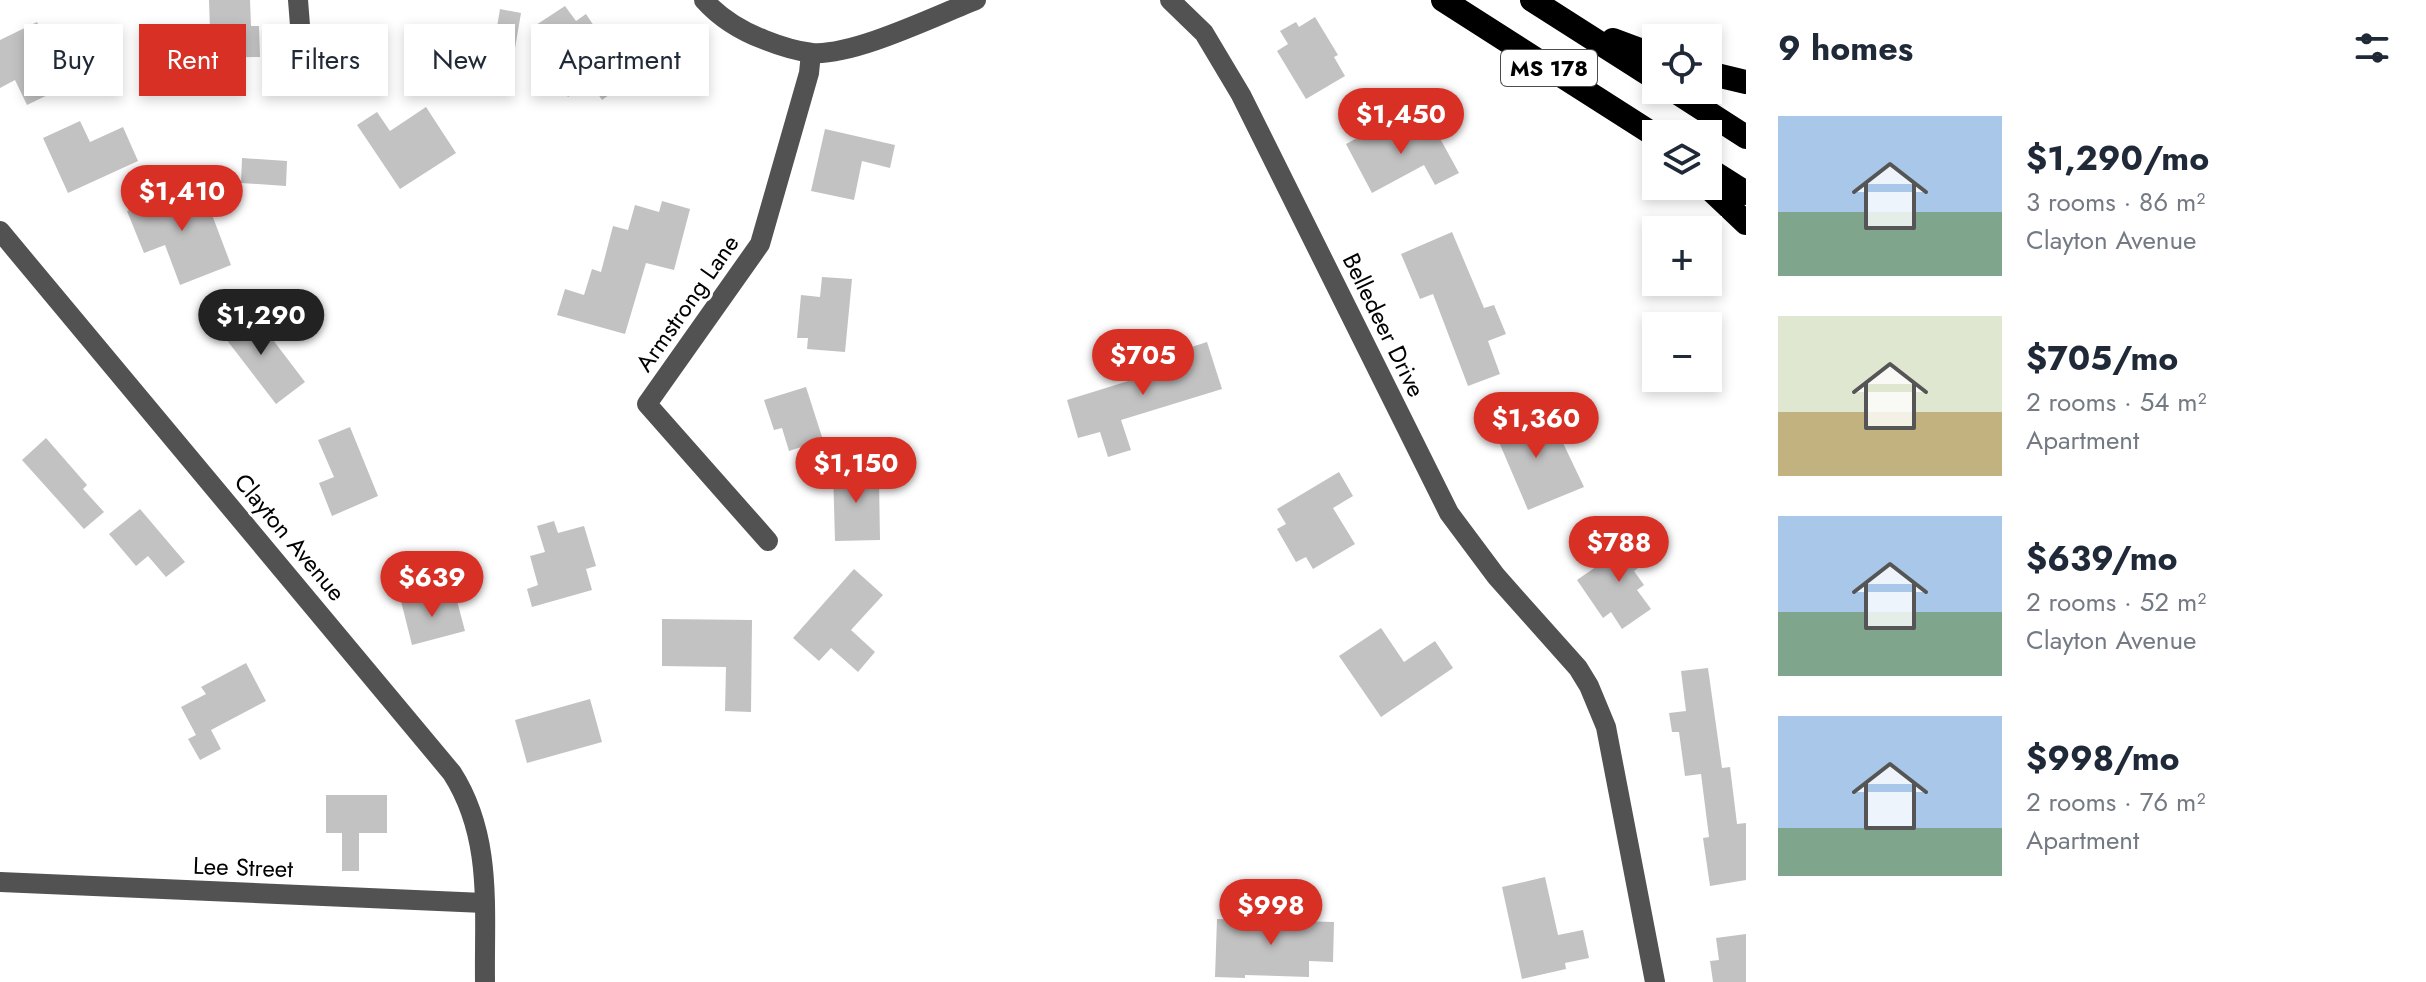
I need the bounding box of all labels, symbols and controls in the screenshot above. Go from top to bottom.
chip: Buy [24,24,123,96]
chip: Rent [139,24,246,96]
chip: Filters [262,24,388,96]
chip: New [404,24,515,96]
chip: Apartment [531,24,709,96]
map controls [1642,24,1722,392]
button: locate [1642,24,1722,104]
text: 9 homes [1778,24,1913,73]
icon: filters [2350,26,2394,70]
road number: MS 178 [1501,50,1597,86]
pin: $1,450 [1336,88,1466,156]
text: $1,450 [1356,95,1446,133]
button: layers [1642,120,1722,200]
text: $1,290/mo [2026,134,2209,183]
icon: home [1842,148,1938,244]
pin: $1,410 [117,165,247,233]
text: $1,410 [139,172,225,210]
text: 3 rooms · 86 m² [2026,183,2205,221]
button: + [1642,216,1722,296]
text: Clayton Avenue [2026,221,2196,259]
street label: Armstrong Lane [627,227,747,379]
street label: Belledeer Drive [1334,247,1434,403]
pin: $1,290 [196,289,326,357]
text: $1,290 [216,296,306,334]
button: − [1642,312,1722,392]
pin: $705 [1096,329,1190,397]
text: $705/mo [2026,334,2178,383]
text: $705 [1110,336,1176,374]
icon: home [1842,348,1938,444]
text: 2 rooms · 54 m² [2026,383,2207,421]
pin: $1,360 [1471,392,1601,460]
text: $1,360 [1492,399,1580,437]
text: Apartment [2026,421,2139,459]
pin: $1,150 [791,437,921,505]
text: $1,150 [813,444,899,482]
street label: Clayton Avenue [226,465,354,609]
pin: $788 [1572,516,1666,584]
text: $788 [1587,523,1651,561]
text: $639/mo [2026,534,2178,583]
icon: home [1842,548,1938,644]
pin: $639 [385,551,479,619]
text: $639 [398,558,466,596]
text: 2 rooms · 52 m² [2026,583,2206,621]
text: Clayton Avenue [2026,621,2196,659]
text: $998/mo [2026,734,2180,783]
icon: home [1842,748,1938,844]
text: 2 rooms · 76 m² [2026,783,2205,821]
text: Apartment [2026,821,2139,859]
street label: Lee Street [192,848,294,886]
pin: $998 [1224,879,1318,947]
text: $998 [1237,886,1305,924]

